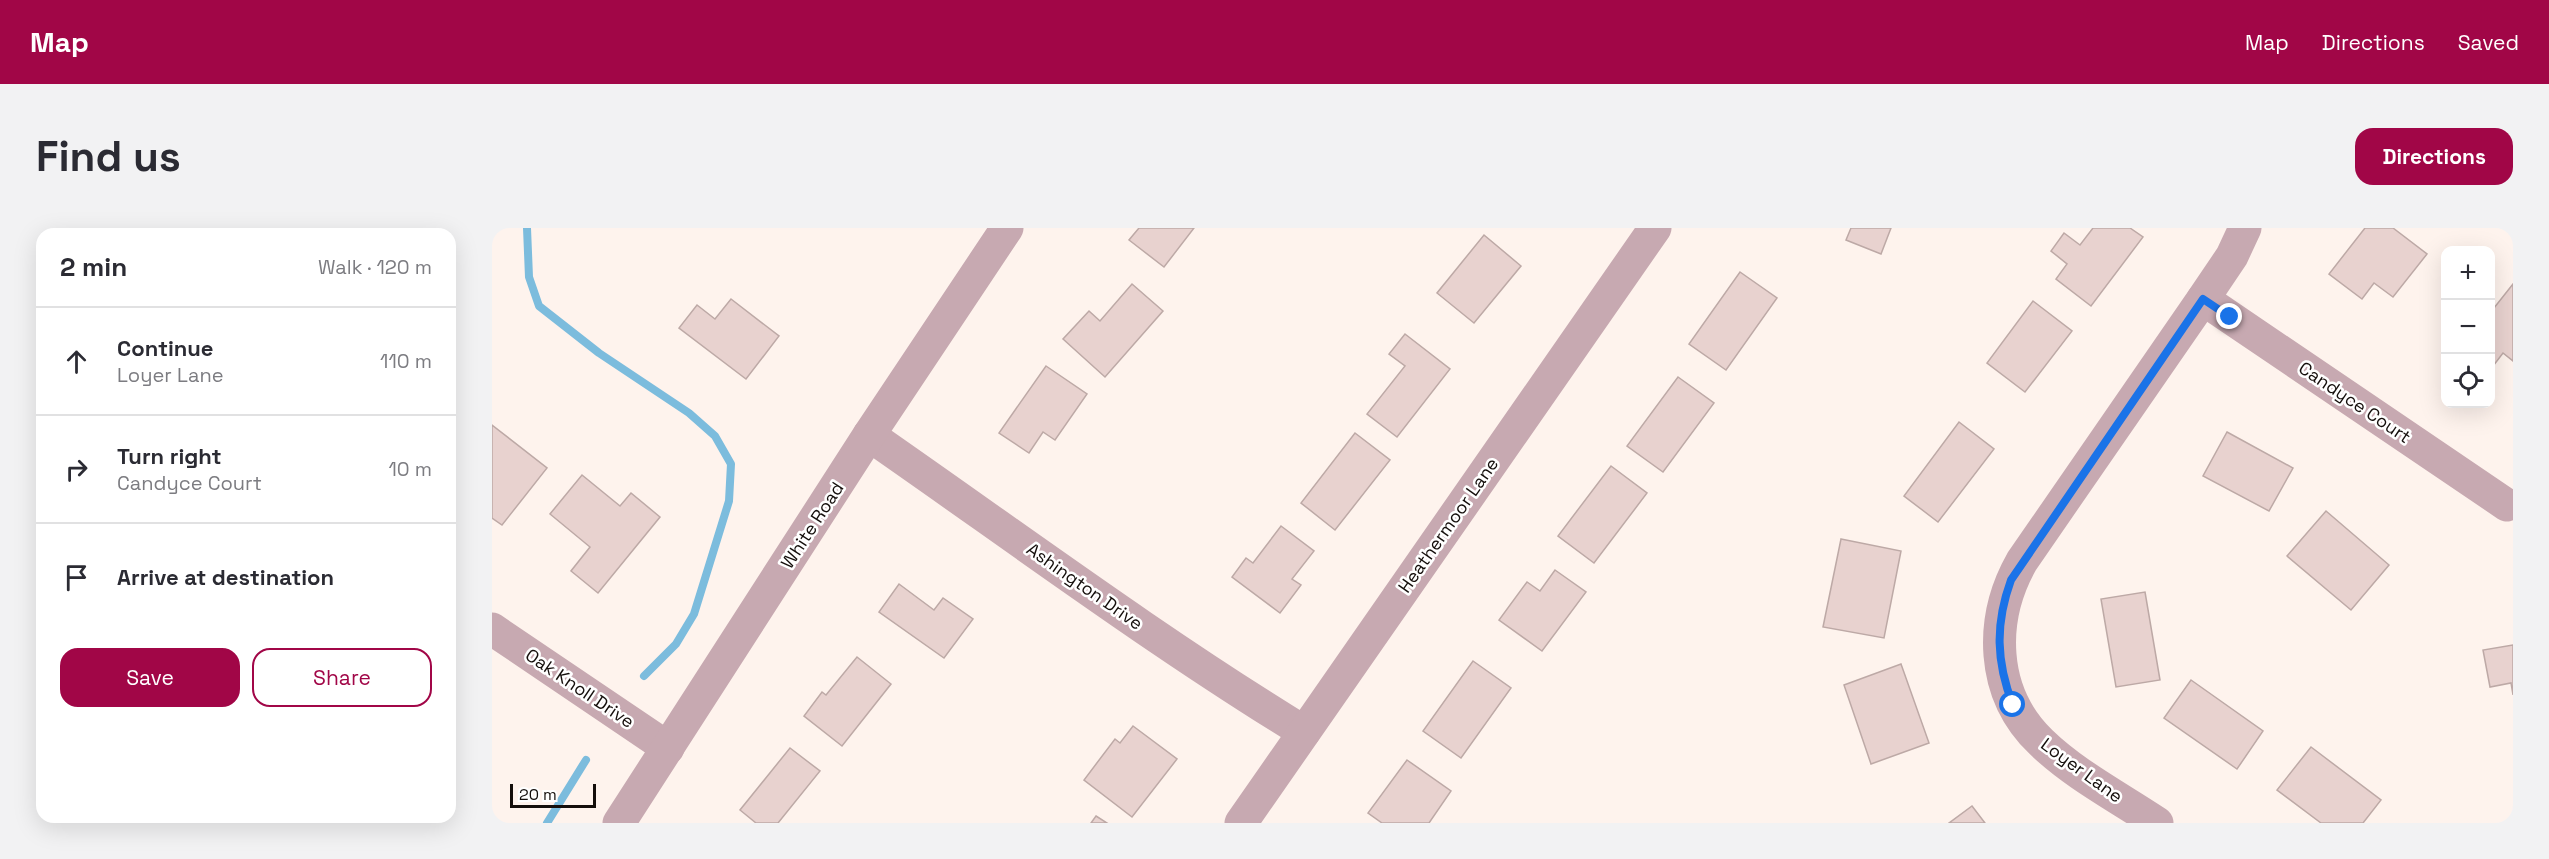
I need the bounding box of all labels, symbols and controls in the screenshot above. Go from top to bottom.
text: Map [30,24,89,60]
text: Map [2245,29,2289,56]
text: Directions [2322,29,2425,56]
text: Saved [2458,29,2519,56]
button: Directions [2355,128,2513,185]
text: Find us [36,130,181,183]
map controls [2441,246,2495,408]
button: + [2441,246,2495,300]
text: 2 min [60,250,127,284]
text: Walk · 120 m [318,254,432,280]
button: − [2441,300,2495,354]
route end [2216,303,2242,329]
text: Continue [117,334,213,362]
icon: ahead [60,345,93,378]
text: 110 m [380,348,432,374]
button: locate [2441,354,2495,408]
street label: Candyce Court [2295,356,2415,448]
text: Loyer Lane [117,362,224,388]
text: Turn right [117,442,222,470]
icon: right [60,453,93,486]
street label: Heathermoor Lane [1393,453,1503,597]
text: 10 m [388,456,432,482]
text: Candyce Court [117,470,262,496]
street label: White Road [775,477,849,573]
street label: Ashington Drive [1022,537,1148,635]
icon: arrive [60,561,93,594]
text: Arrive at destination [117,563,334,591]
street label: Oak Knoll Drive [521,643,639,733]
button: Save [60,648,240,707]
button: Share [252,648,432,707]
route start [1999,691,2025,717]
street label: Loyer Lane [2036,733,2128,807]
scale bar [510,781,596,808]
text: 20 m [519,784,557,805]

